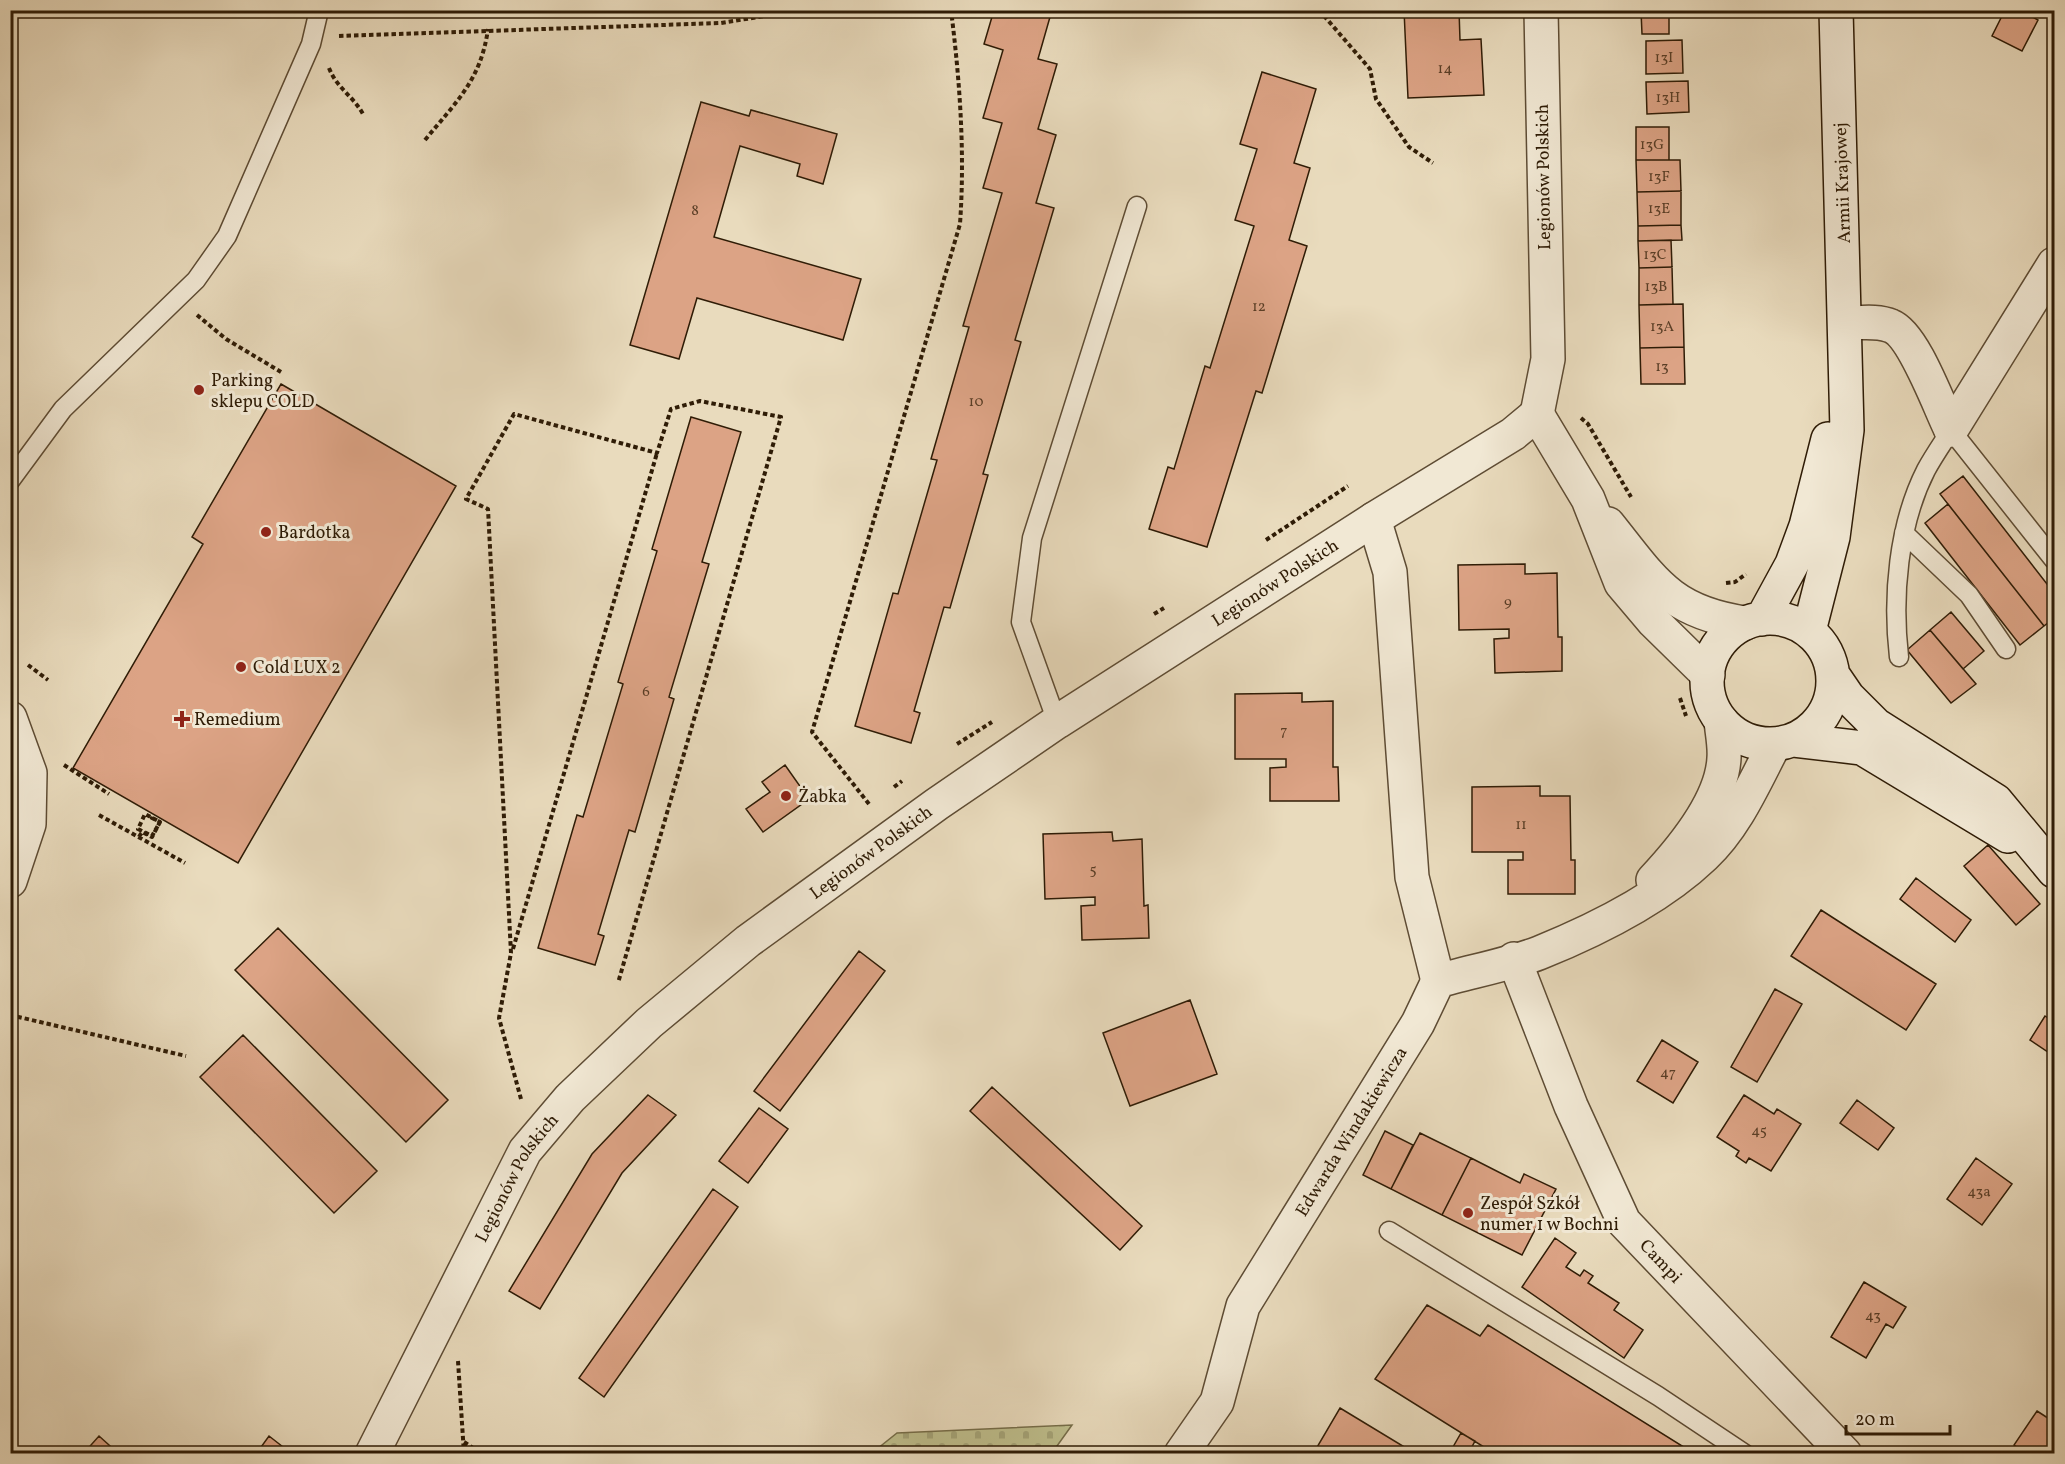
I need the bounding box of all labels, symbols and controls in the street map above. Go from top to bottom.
house number: 13I [1655,48,1673,69]
house number: 14 [1438,59,1452,80]
house number: 13H [1656,88,1680,109]
street label: Legionów Polskich [1531,103,1558,250]
street label: Armii Krajowej [1829,122,1858,244]
house number: 13G [1640,135,1664,156]
house number: 13F [1648,167,1670,188]
house number: 13E [1648,199,1670,220]
house number: 8 [691,201,699,222]
house number: 13C [1643,245,1667,266]
house number: 13B [1645,277,1667,298]
house number: 12 [1252,297,1266,318]
house number: 13A [1650,317,1674,338]
house number: 13 [1655,357,1669,378]
place label: Parking sklepu COLD [211,369,314,415]
marker: Parking sklepu COLD [192,383,206,397]
house number: 10 [969,392,983,413]
place label: Bardotka [278,521,351,546]
marker: Bardotka [259,525,273,539]
street label: Legionów Polskich [1207,534,1344,634]
house number: 9 [1504,592,1512,613]
place label: Cold LUX 2 [253,656,341,681]
marker: Cold LUX 2 [234,660,248,674]
house number: 6 [642,682,650,703]
place label: Remedium [194,708,281,733]
marker: Remedium [175,712,189,726]
house number: 7 [1280,721,1288,742]
place label: Żabka [798,785,847,810]
marker: Żabka [779,789,793,803]
street label: Legionów Polskich [805,800,938,906]
house number: 11 [1515,815,1527,836]
house number: 5 [1089,860,1097,881]
street label: Edwarda Windakiewicza [1290,1042,1414,1222]
house number: 47 [1660,1063,1676,1084]
street label: Legionów Polskich [470,1109,565,1247]
house number: 45 [1751,1121,1767,1142]
house number: 43a [1967,1182,1991,1203]
place label: Zespół Szkół numer 1 w Bochni [1480,1192,1619,1238]
marker: Zespół Szkół numer 1 w Bochni [1461,1206,1475,1220]
street label: Campi [1633,1234,1687,1290]
house number: 43 [1865,1306,1881,1327]
scale bar [1846,1398,1950,1436]
text: 20 m [1855,1408,1895,1433]

